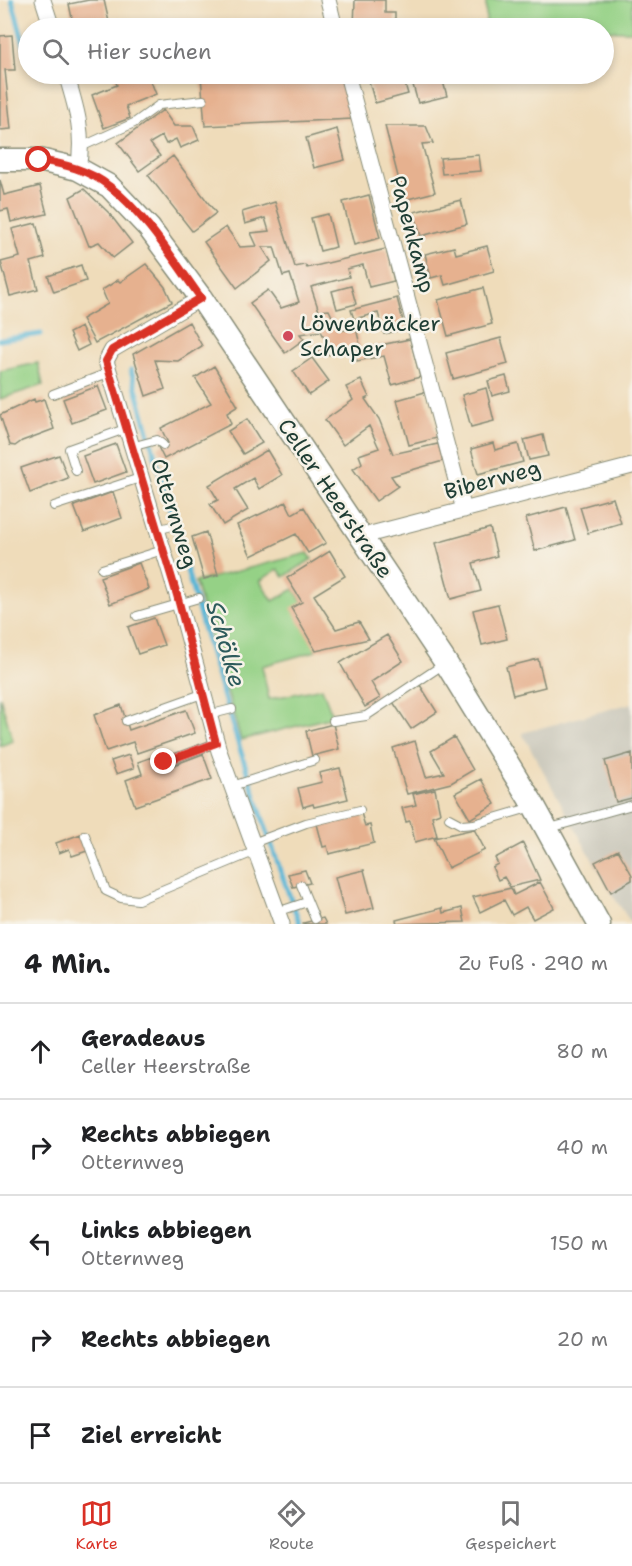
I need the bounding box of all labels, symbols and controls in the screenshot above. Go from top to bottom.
search box [18,18,614,84]
icon: search [39,35,72,68]
text: Hier suchen [87,37,212,66]
route start [25,146,51,172]
street label: Papenkamp [383,172,442,296]
place label: Löwenbäcker Schaper [300,309,441,363]
marker: Löwenbäcker Schaper [281,329,295,343]
street label: Celler Heerstraße [271,413,400,584]
street label: Biberweg [441,453,544,506]
street label: Otternweg [144,455,205,572]
water label: Schölke [198,597,254,691]
route end [150,748,176,774]
text: 4 Min. [24,946,111,981]
text: Zu Fuß · 290 m [459,950,608,976]
text: Geradeaus [81,1024,205,1053]
icon: ahead [24,1035,57,1068]
text: 80 m [556,1038,608,1064]
text: Celler Heerstraße [81,1053,251,1079]
text: Rechts abbiegen [81,1120,270,1149]
icon: right [24,1131,57,1164]
text: 40 m [556,1134,608,1160]
text: Otternweg [81,1149,184,1175]
text: Links abbiegen [81,1216,252,1245]
icon: left [24,1227,57,1260]
text: 150 m [550,1230,608,1256]
text: Otternweg [81,1245,184,1271]
icon: right [24,1323,57,1356]
text: Rechts abbiegen [81,1325,270,1354]
text: 20 m [557,1326,608,1352]
icon: arrive [24,1419,57,1452]
text: Ziel erreicht [81,1421,222,1450]
tab: Karte [76,1497,118,1554]
tab: Route [269,1497,314,1554]
tab: Gespeichert [465,1497,556,1554]

